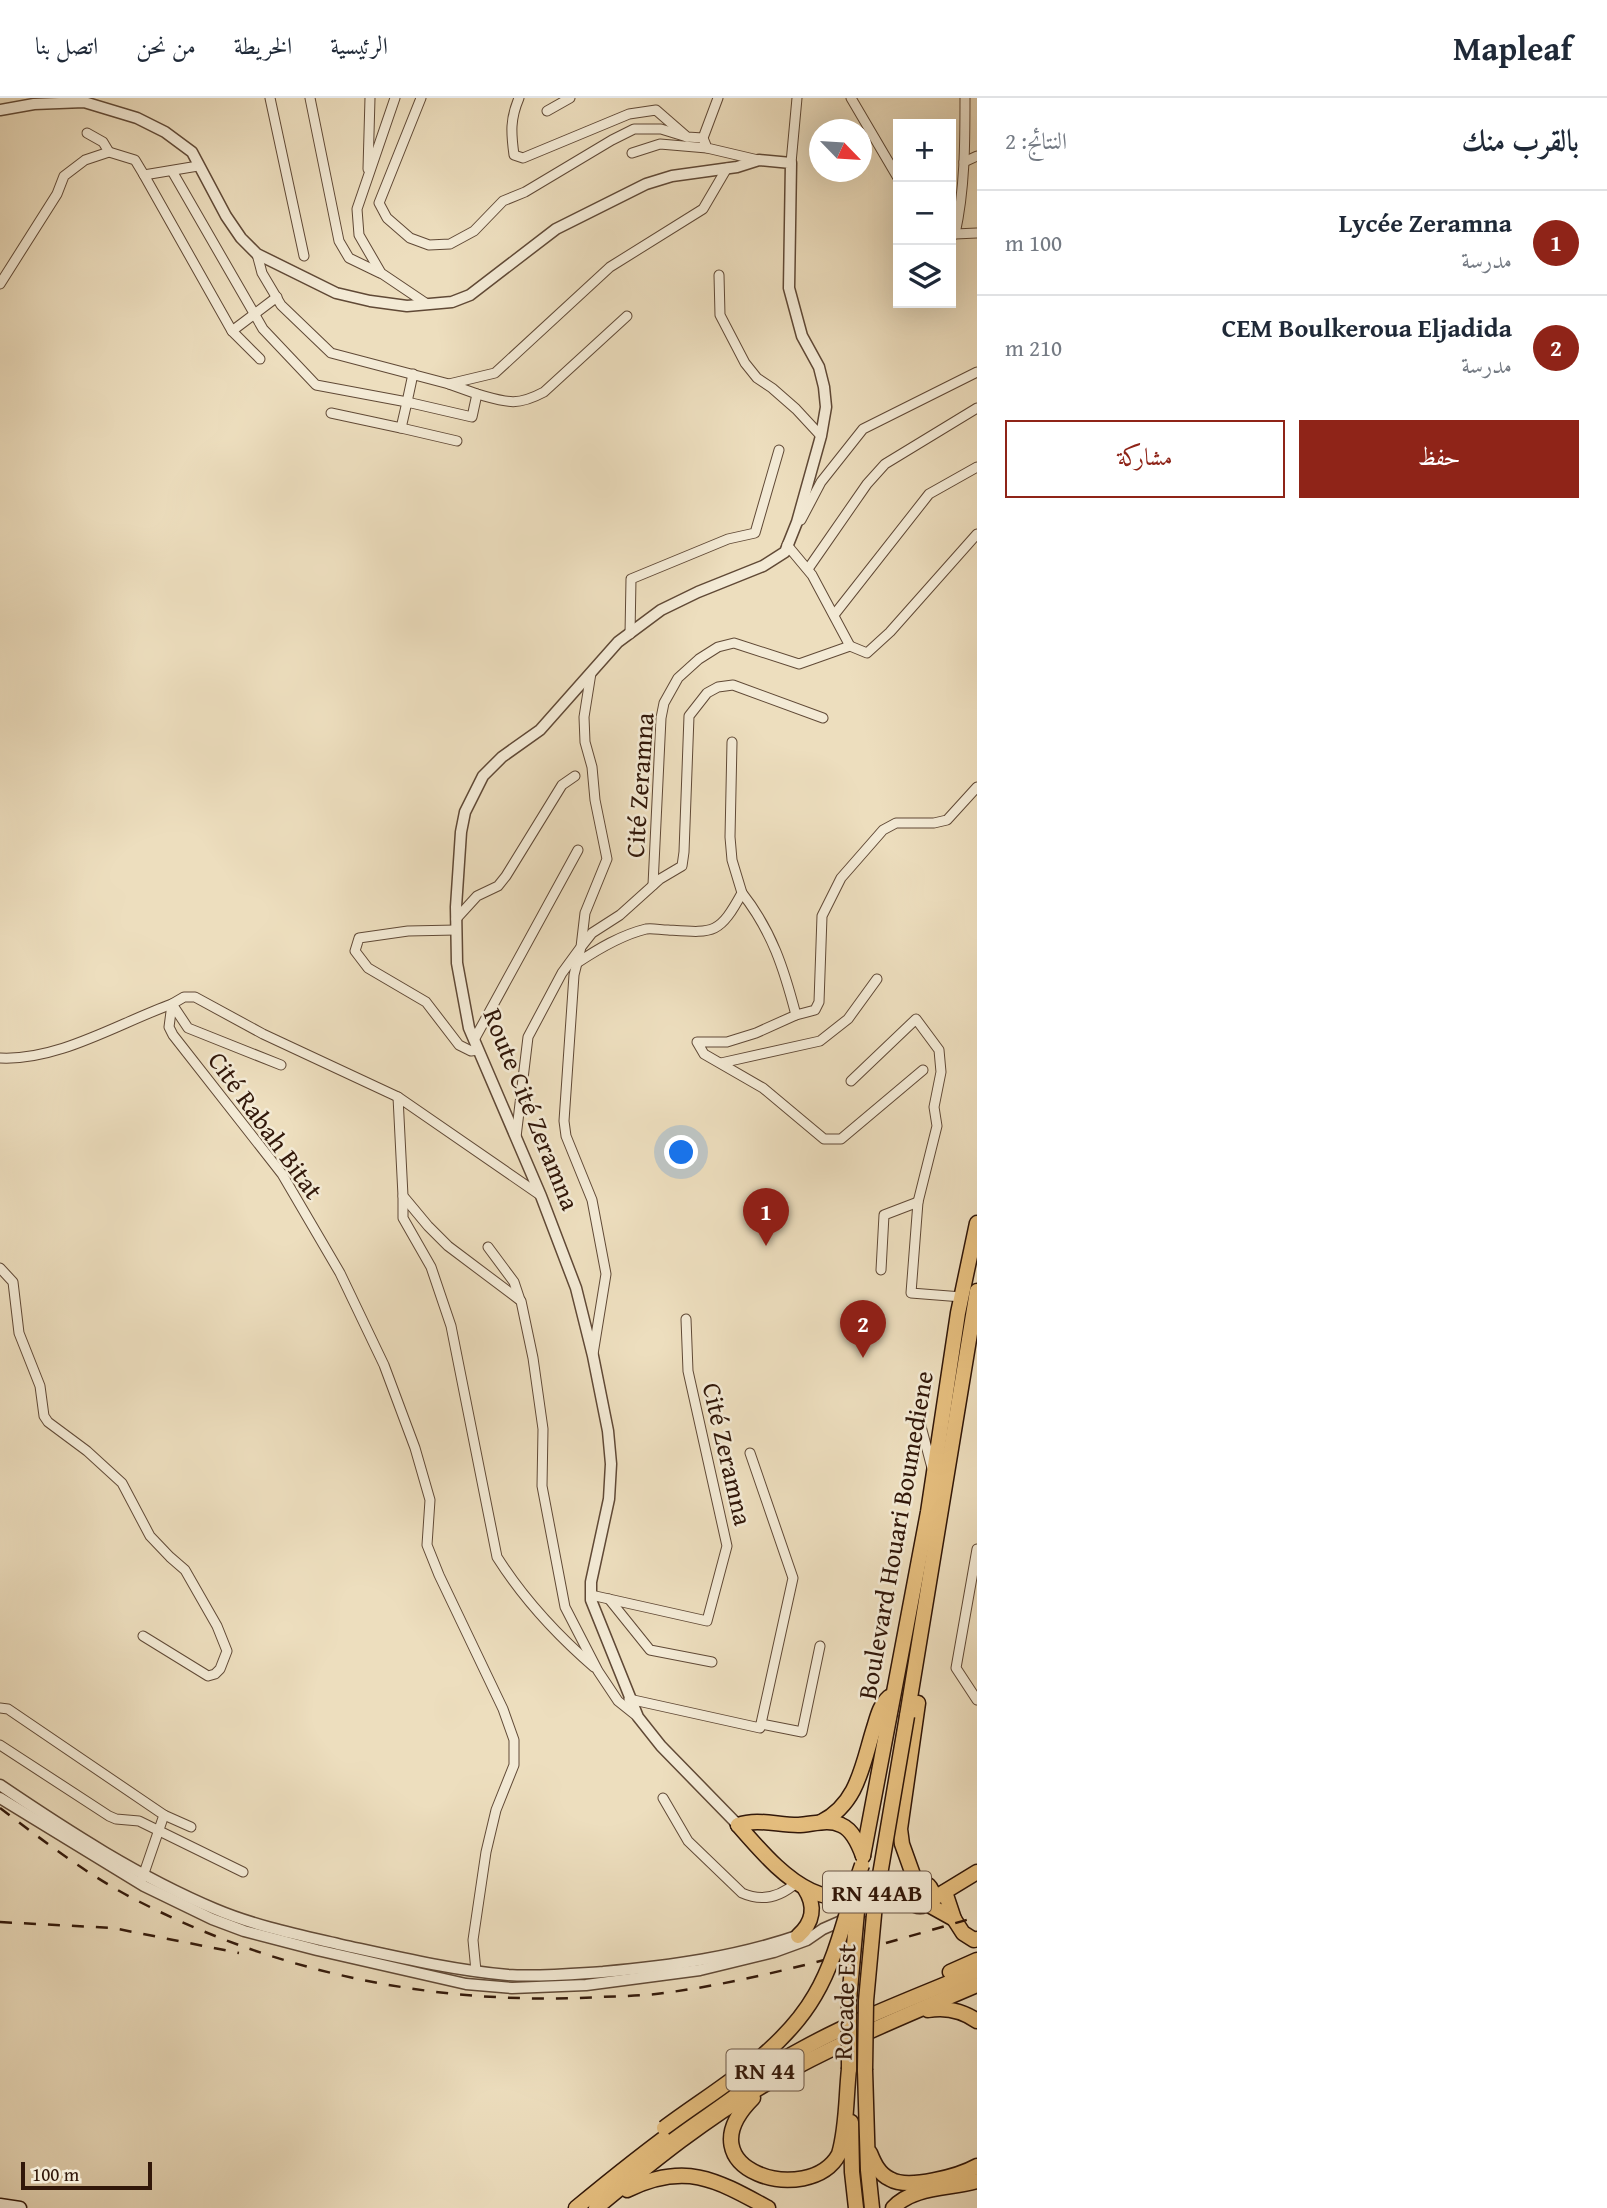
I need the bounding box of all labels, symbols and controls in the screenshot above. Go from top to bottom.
text: Mapleaf [1453,24,1572,72]
text: اتصل بنا [35,28,98,63]
text: من نحن [136,28,196,63]
text: الخريطة [234,28,292,63]
text: الرئيسية [330,28,388,63]
text: بالقرب منك [1462,118,1579,162]
north arrow [809,119,872,182]
map controls [893,119,956,308]
button: + [893,119,956,182]
text: النتائج: 2 [1005,124,1067,157]
button: − [893,182,956,245]
text: Lycée Zeramna [1339,203,1512,242]
text: 100 m [1005,226,1062,259]
text: 1 [1550,226,1562,259]
text: مدرسة [1461,243,1512,276]
button: layers [893,245,956,308]
text: CEM Boulkeroua Eljadida [1222,308,1512,347]
text: 210 m [1005,331,1062,364]
text: 2 [1550,331,1562,364]
text: مدرسة [1461,348,1512,381]
button: مشاركة [1005,420,1285,498]
button: حفظ [1299,420,1579,498]
street label: Cité Zeramna [614,710,664,859]
street label: Route Cité Zeramna [474,1002,591,1217]
street label: Cité Rabah Bitat [199,1043,333,1207]
your location [664,1135,698,1169]
pin: 1 [743,1188,789,1246]
pin: 2 [840,1300,886,1358]
street label: Boulevard Houari Boumediene [847,1368,943,1702]
street label: Cité Zeramna [693,1379,764,1530]
road number: RN 44AB [823,1872,931,1912]
street label: Rocade Est [822,1943,866,2061]
road number: RN 44 [726,2050,804,2091]
scale bar [21,2159,152,2191]
text: 100 m [32,2160,79,2188]

